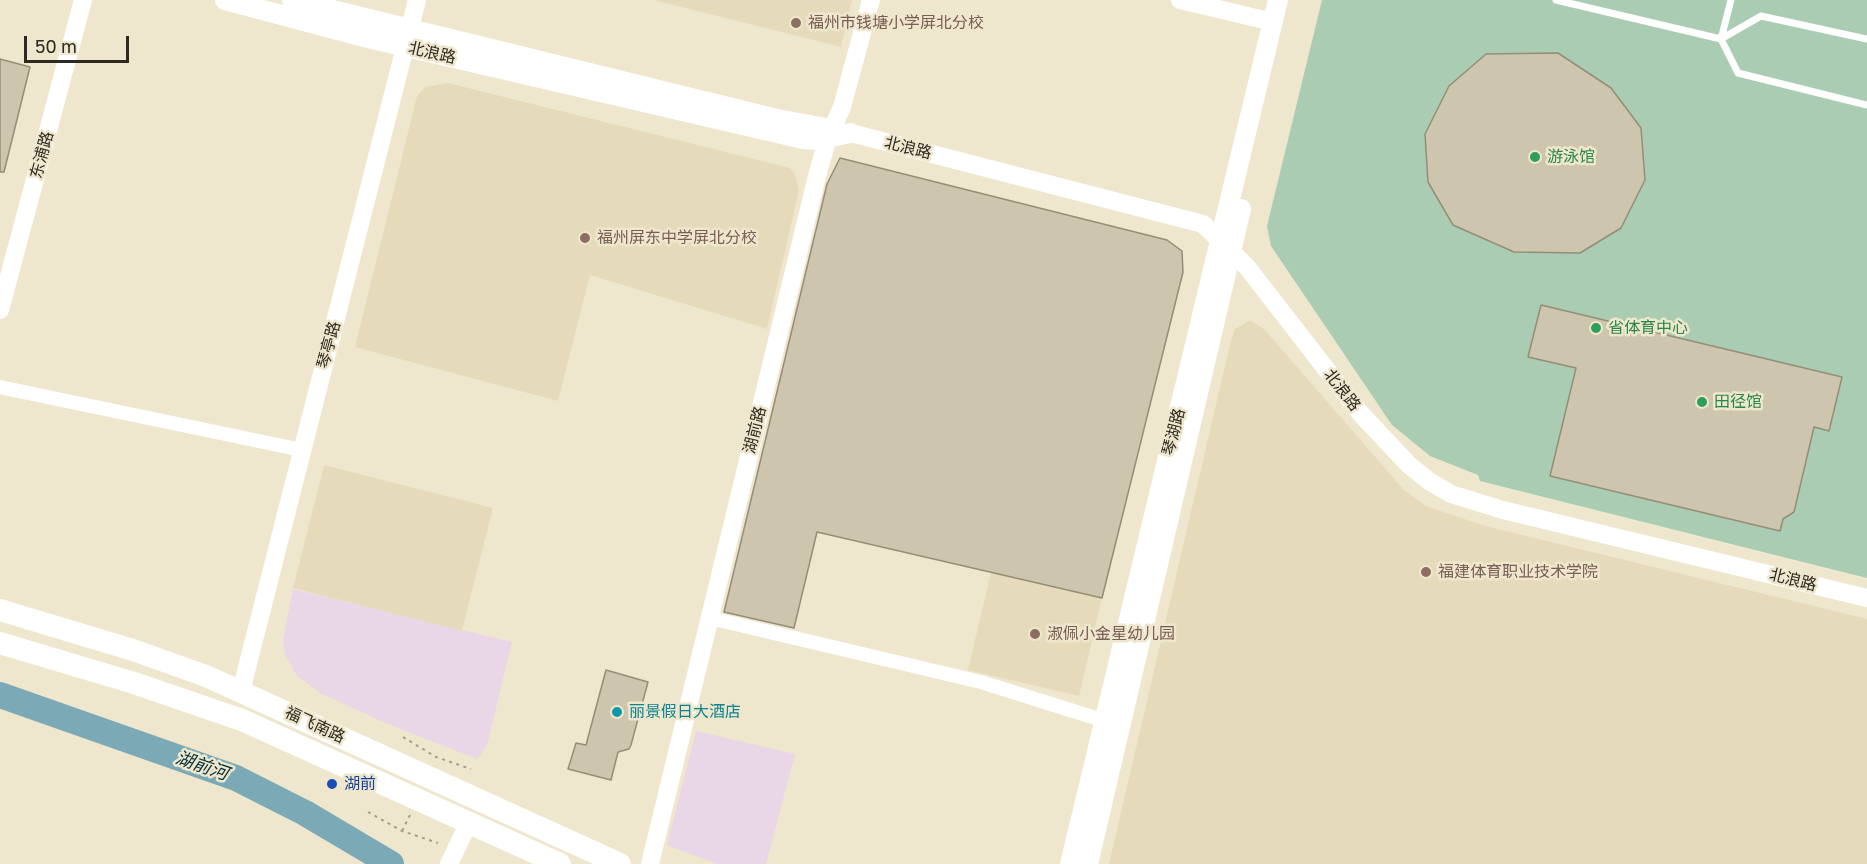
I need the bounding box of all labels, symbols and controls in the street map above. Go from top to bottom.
place label: 福州市钱塘小学屏北分校 [808,13,984,33]
marker: 福州市钱塘小学屏北分校 [789,16,803,30]
scale bar [27,24,132,62]
text: 50 m [35,35,77,57]
street label: 北浪路 [406,38,458,68]
street label: 东浦路 [27,129,57,181]
street label: 北浪路 [882,133,934,163]
place label: 游泳馆 [1547,147,1595,167]
marker: 游泳馆 [1528,150,1542,164]
place label: 福州屏东中学屏北分校 [597,228,757,248]
marker: 福州屏东中学屏北分校 [578,231,592,245]
place label: 省体育中心 [1608,318,1688,338]
street label: 琴亭路 [314,319,344,371]
marker: 省体育中心 [1589,321,1603,335]
street label: 北浪路 [1320,365,1364,415]
place label: 田径馆 [1714,392,1762,412]
marker: 田径馆 [1695,395,1709,409]
street label: 湖前路 [740,404,770,456]
street label: 琴湖路 [1159,406,1189,458]
place label: 福建体育职业技术学院 [1438,562,1598,582]
marker: 福建体育职业技术学院 [1419,565,1433,579]
street label: 北浪路 [1767,565,1819,595]
place label: 淑佩小金星幼儿园 [1047,624,1175,644]
marker: 淑佩小金星幼儿园 [1028,627,1042,641]
place label: 丽景假日大酒店 [629,702,741,722]
street label: 福飞南路 [282,703,348,747]
marker: 丽景假日大酒店 [610,705,624,719]
water label: 湖前河 [173,747,231,785]
place label: 湖前 [344,774,376,794]
marker: 湖前 [325,777,339,791]

